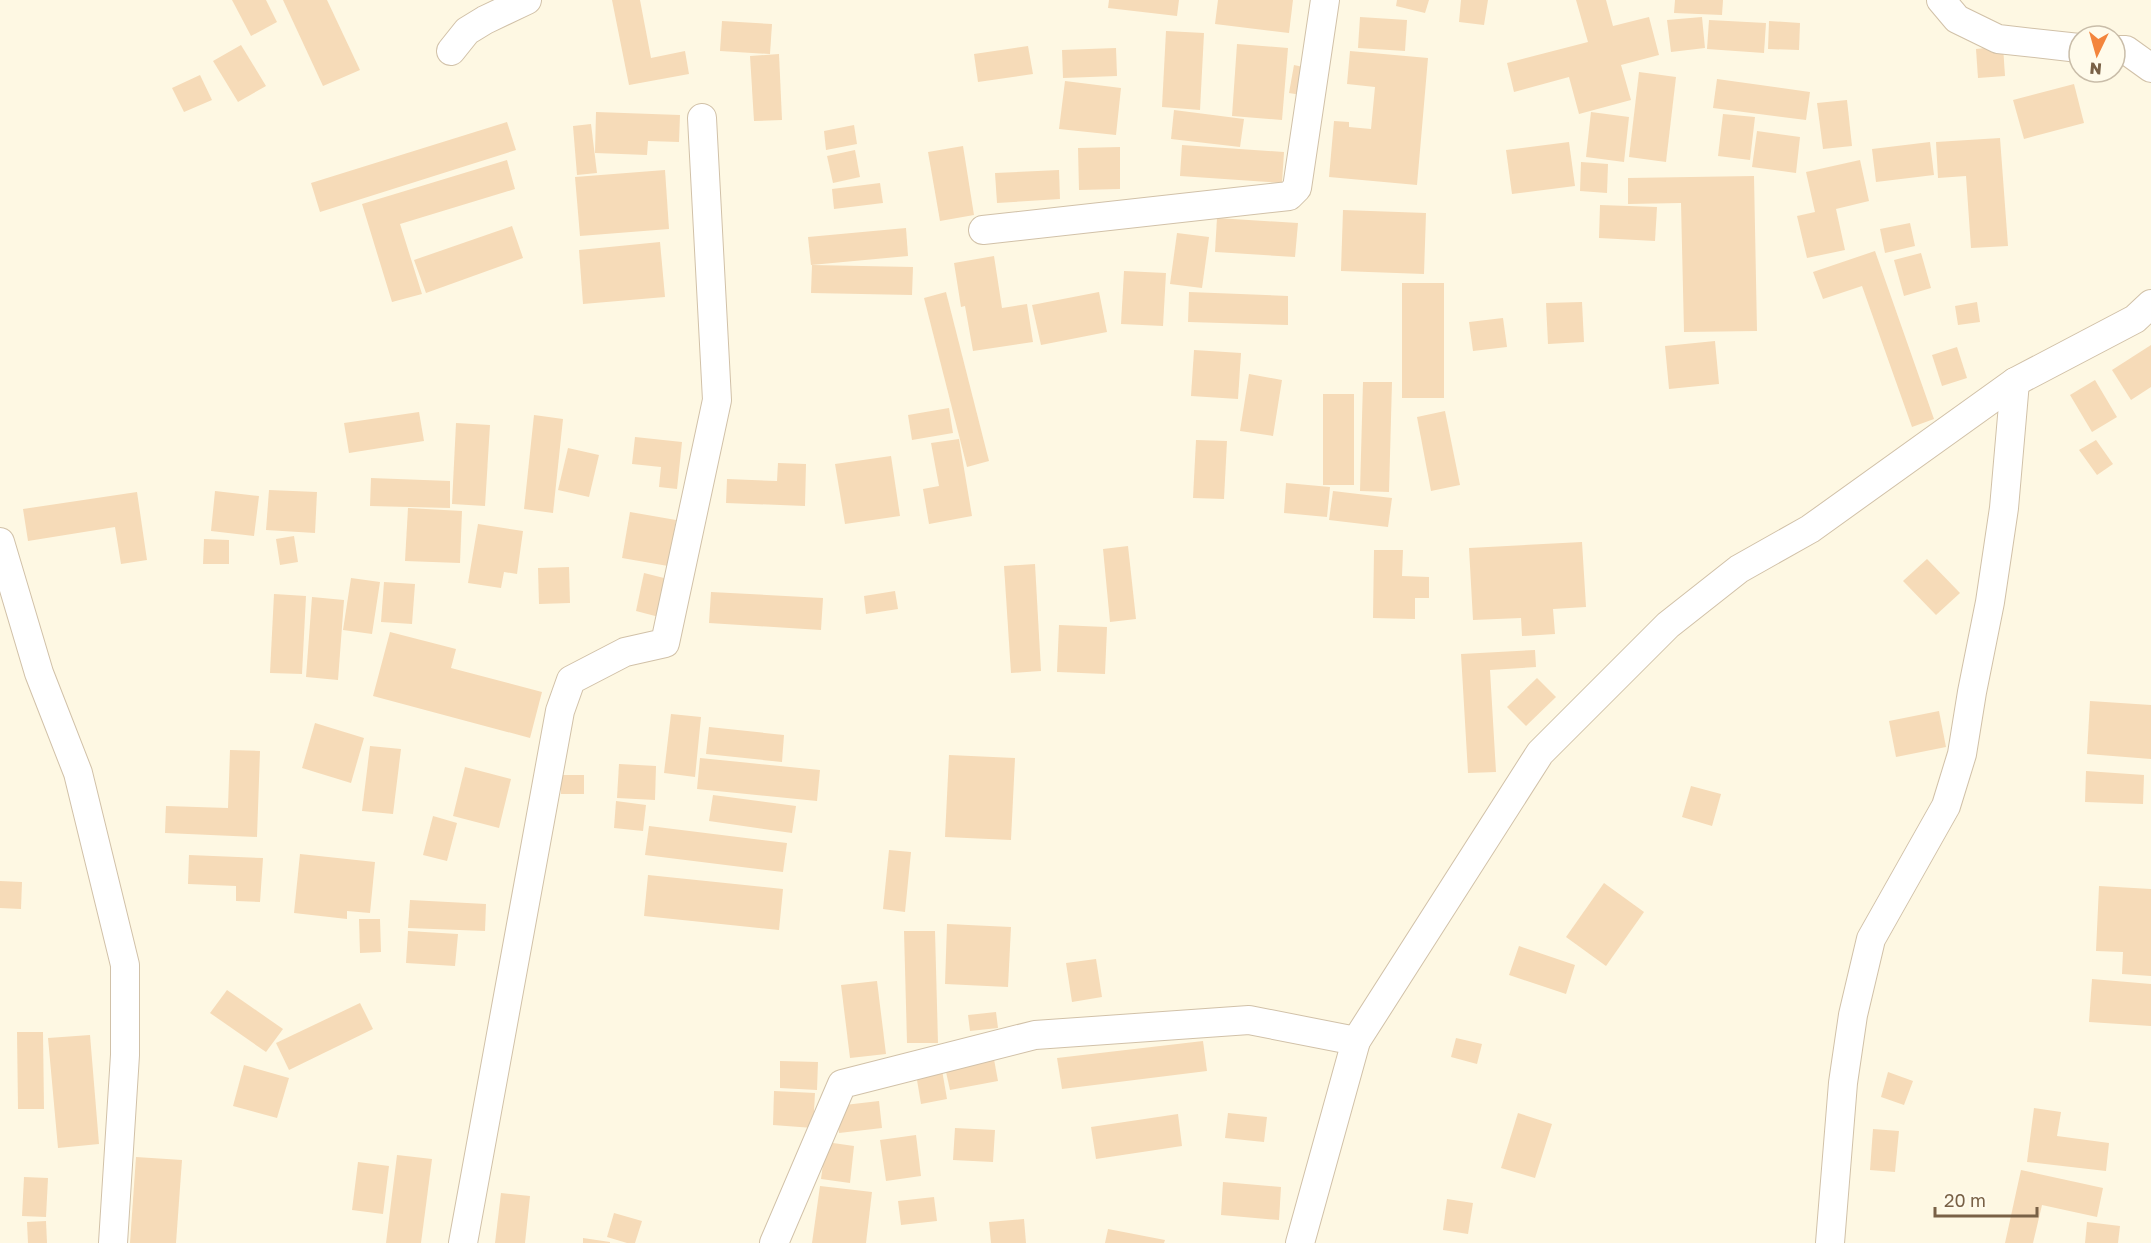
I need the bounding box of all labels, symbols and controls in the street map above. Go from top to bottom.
north arrow [2067,24,2127,84]
text: N [2089,58,2103,79]
scale bar [1935,1180,2037,1218]
text: 20 m [1944,1189,1986,1211]

